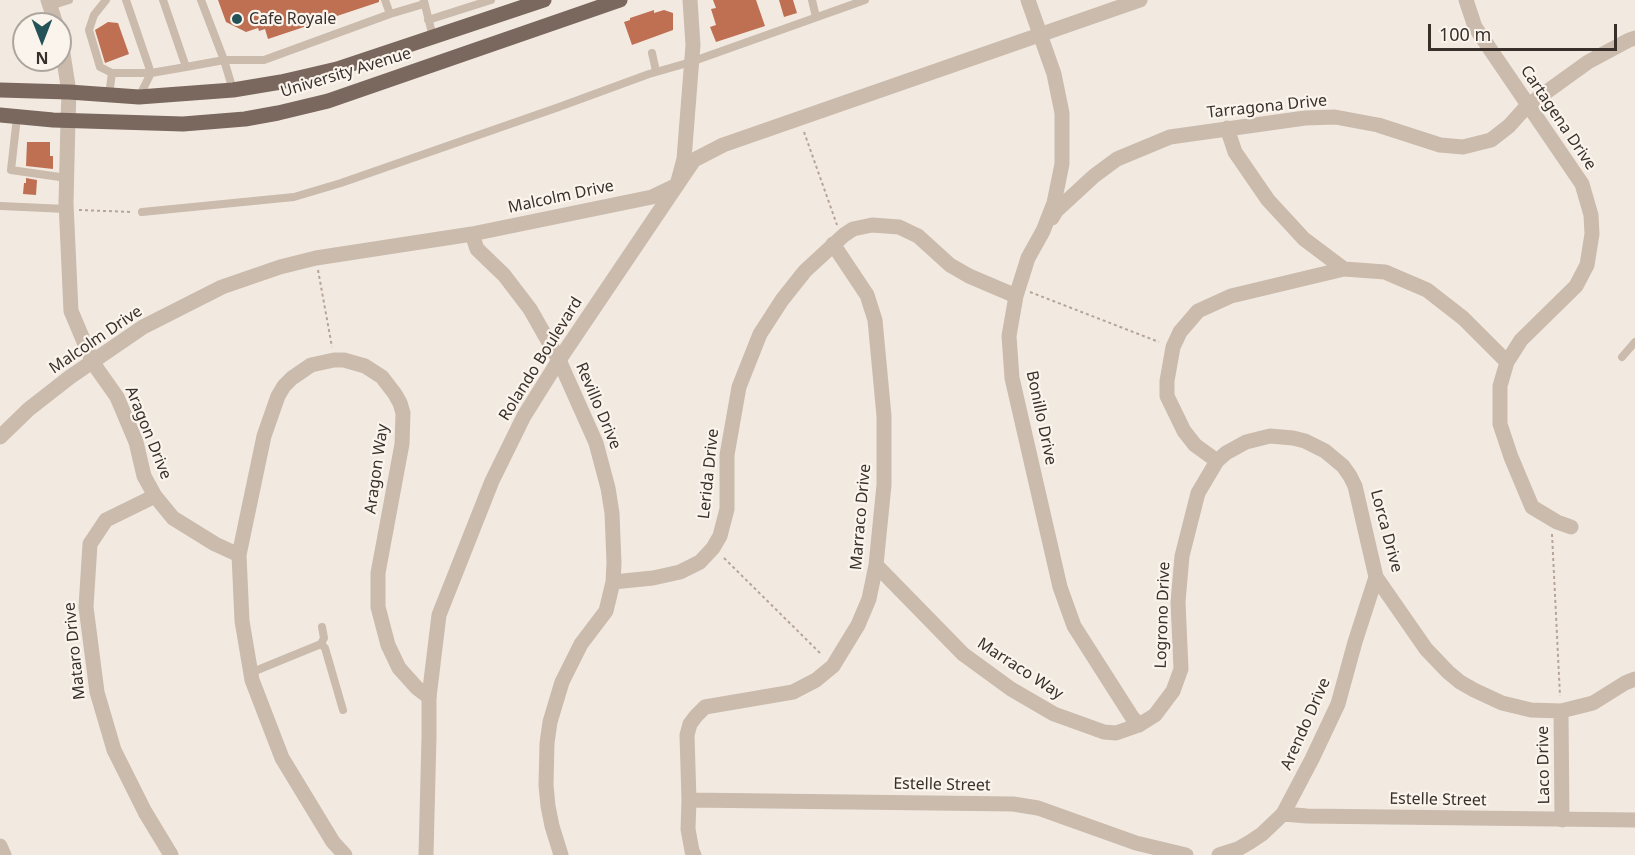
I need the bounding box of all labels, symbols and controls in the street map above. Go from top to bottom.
place label: Cafe Royale [249,9,336,29]
north arrow [12,12,72,72]
marker: Cafe Royale [230,12,244,26]
scale bar [1431,12,1620,50]
text: 100 m [1439,22,1491,46]
street label: University Avenue [278,44,414,102]
text: N [36,47,49,69]
street label: Cartagena Drive [1516,62,1600,174]
street label: Tarragona Drive [1206,91,1328,123]
street label: Malcolm Drive [506,176,616,218]
street label: Rolando Boulevard [495,294,587,424]
street label: Malcolm Drive [46,302,146,378]
street label: Revillo Drive [571,360,625,452]
street label: Bonillo Drive [1022,369,1060,467]
street label: Aragon Drive [121,384,175,482]
street label: Aragon Way [361,423,393,515]
street label: Lerida Drive [695,428,723,520]
street label: Marraco Drive [847,463,875,571]
street label: Lorca Drive [1366,488,1406,574]
street label: Logrono Drive [1152,561,1174,669]
street label: Mataro Drive [60,601,90,701]
street label: Marraco Way [973,634,1067,704]
street label: Arendo Drive [1277,675,1335,773]
street label: Laco Drive [1534,726,1554,804]
street label: Estelle Street [893,775,991,795]
street label: Estelle Street [1389,790,1487,810]

